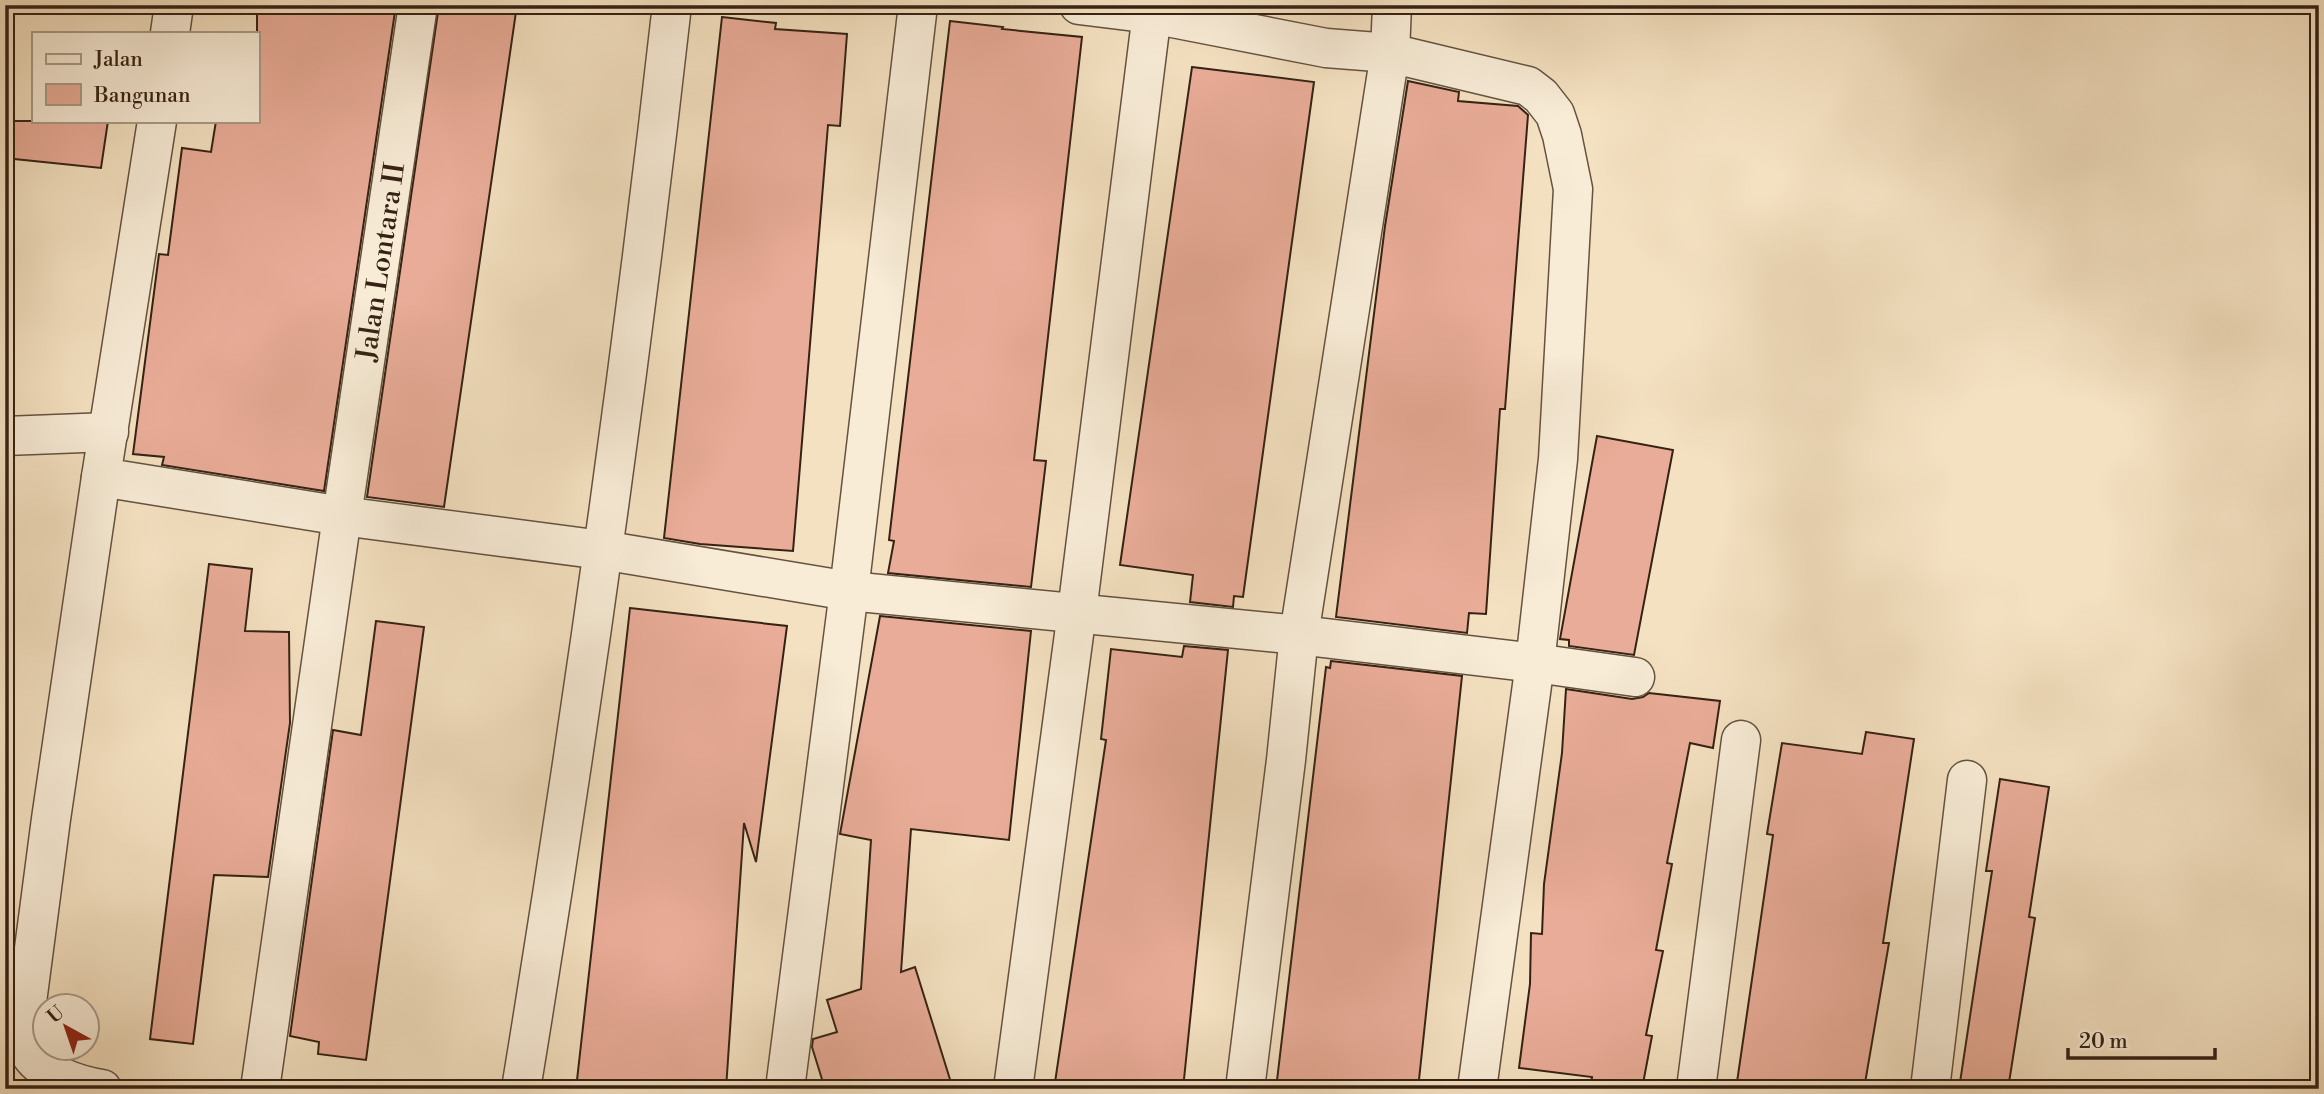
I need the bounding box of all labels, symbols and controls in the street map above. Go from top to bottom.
legend [32,32,259,122]
text: Jalan [93,47,143,73]
text: Bangunan [93,83,191,109]
street label: Jalan Lontara II [349,160,413,364]
north arrow [32,992,102,1062]
text: U [42,1001,69,1029]
scale bar [2068,1017,2216,1061]
text: 20 m [2079,1029,2128,1055]

